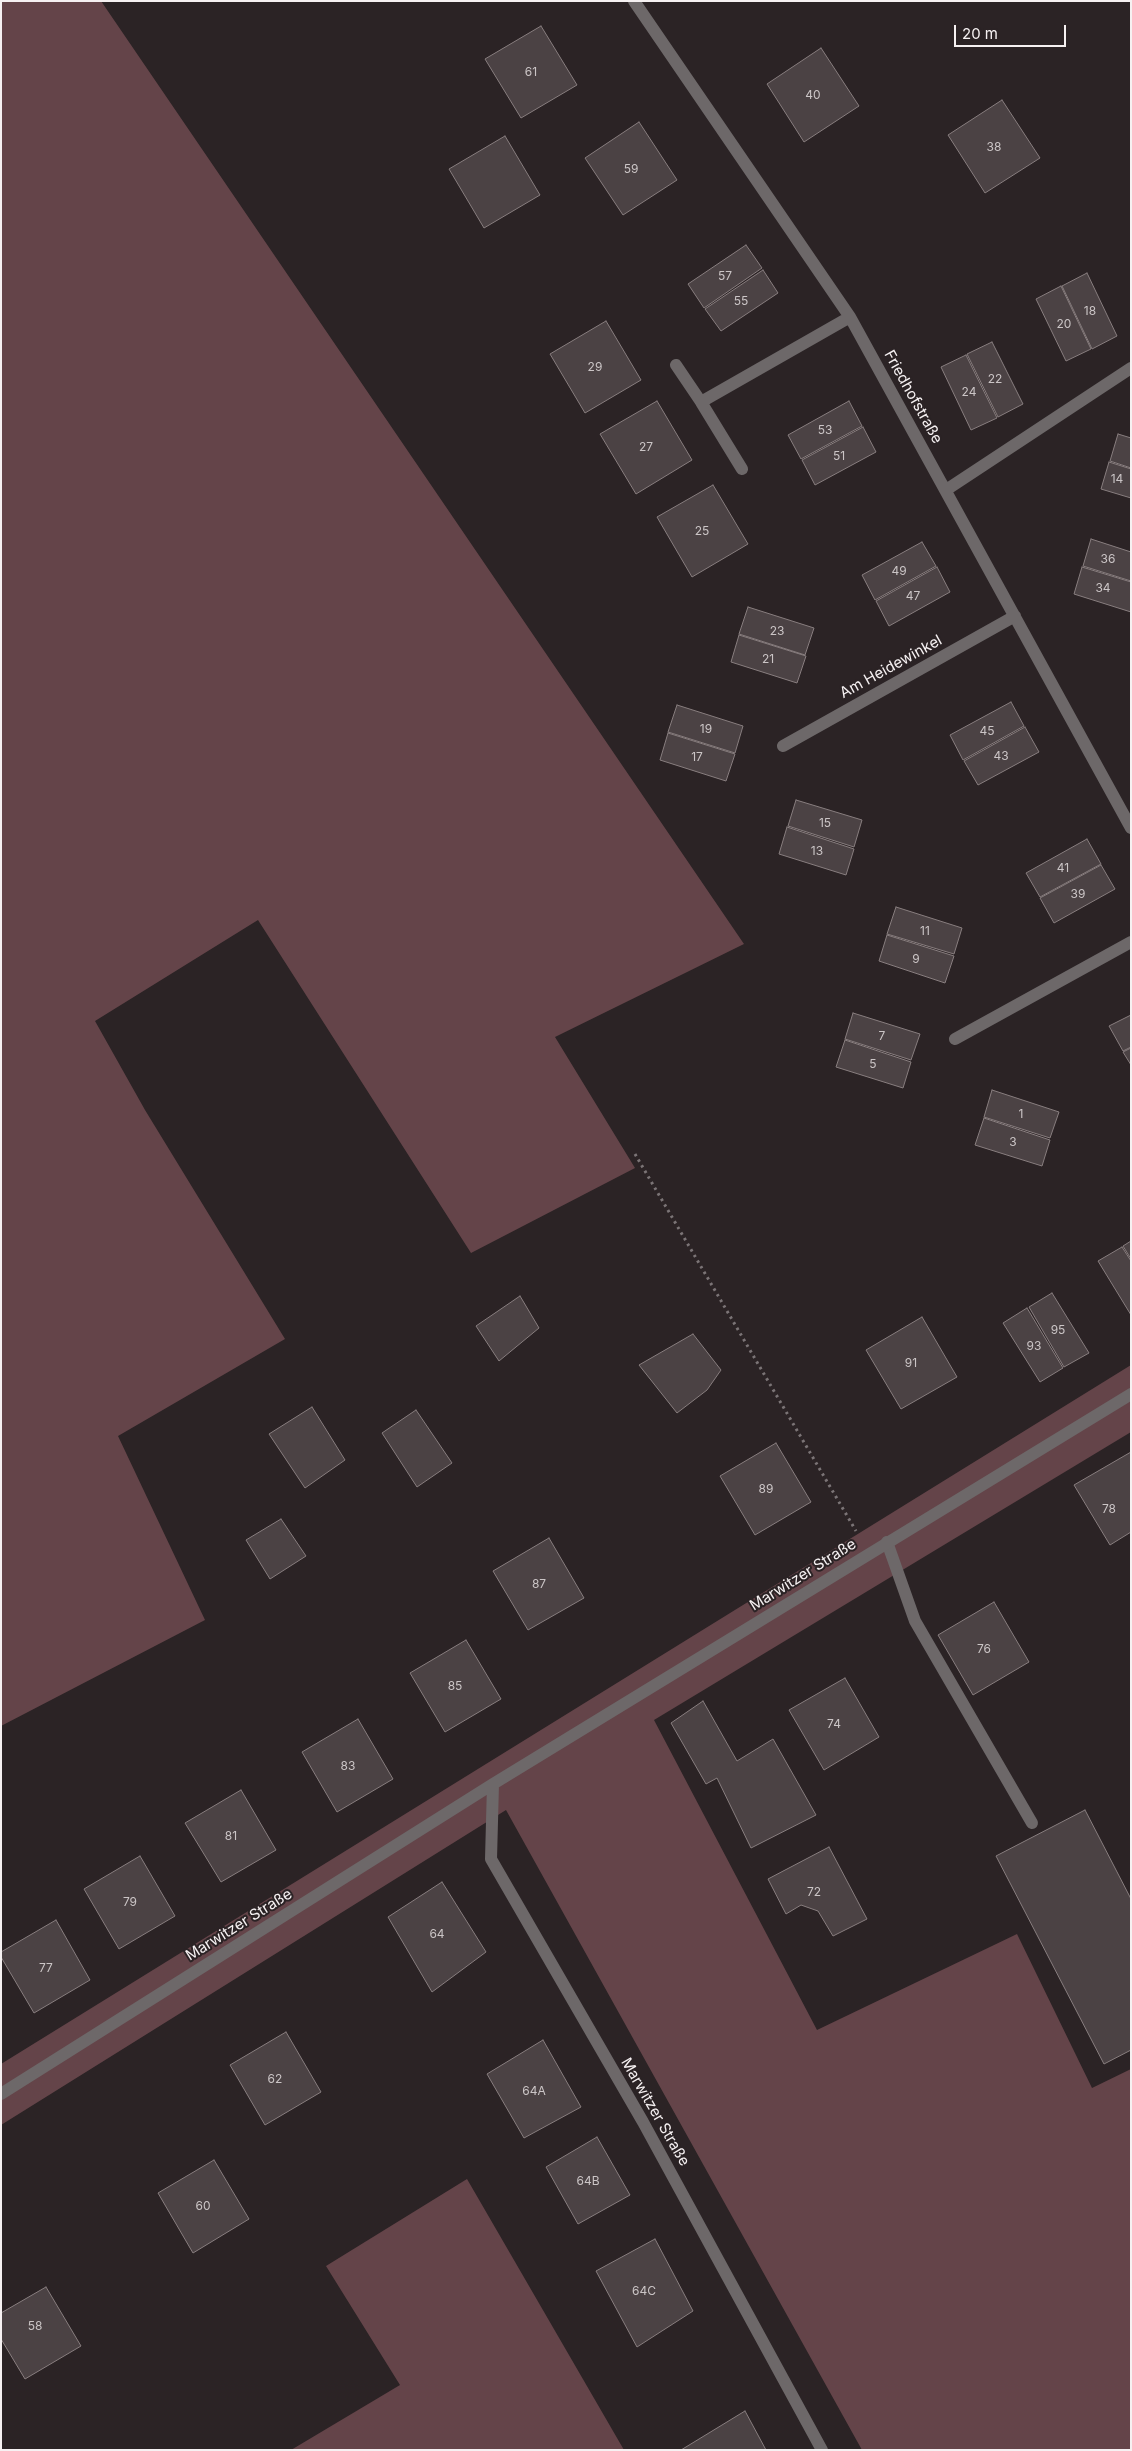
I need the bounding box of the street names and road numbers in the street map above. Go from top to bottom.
street label: Friedhofstraße [880,347,946,447]
street label: Am Heidewinkel [837,632,945,702]
street label: Marwitzer Straße [747,1535,859,1615]
street label: Marwitzer Straße [183,1885,295,1965]
street label: Marwitzer Straße [617,2055,693,2169]

